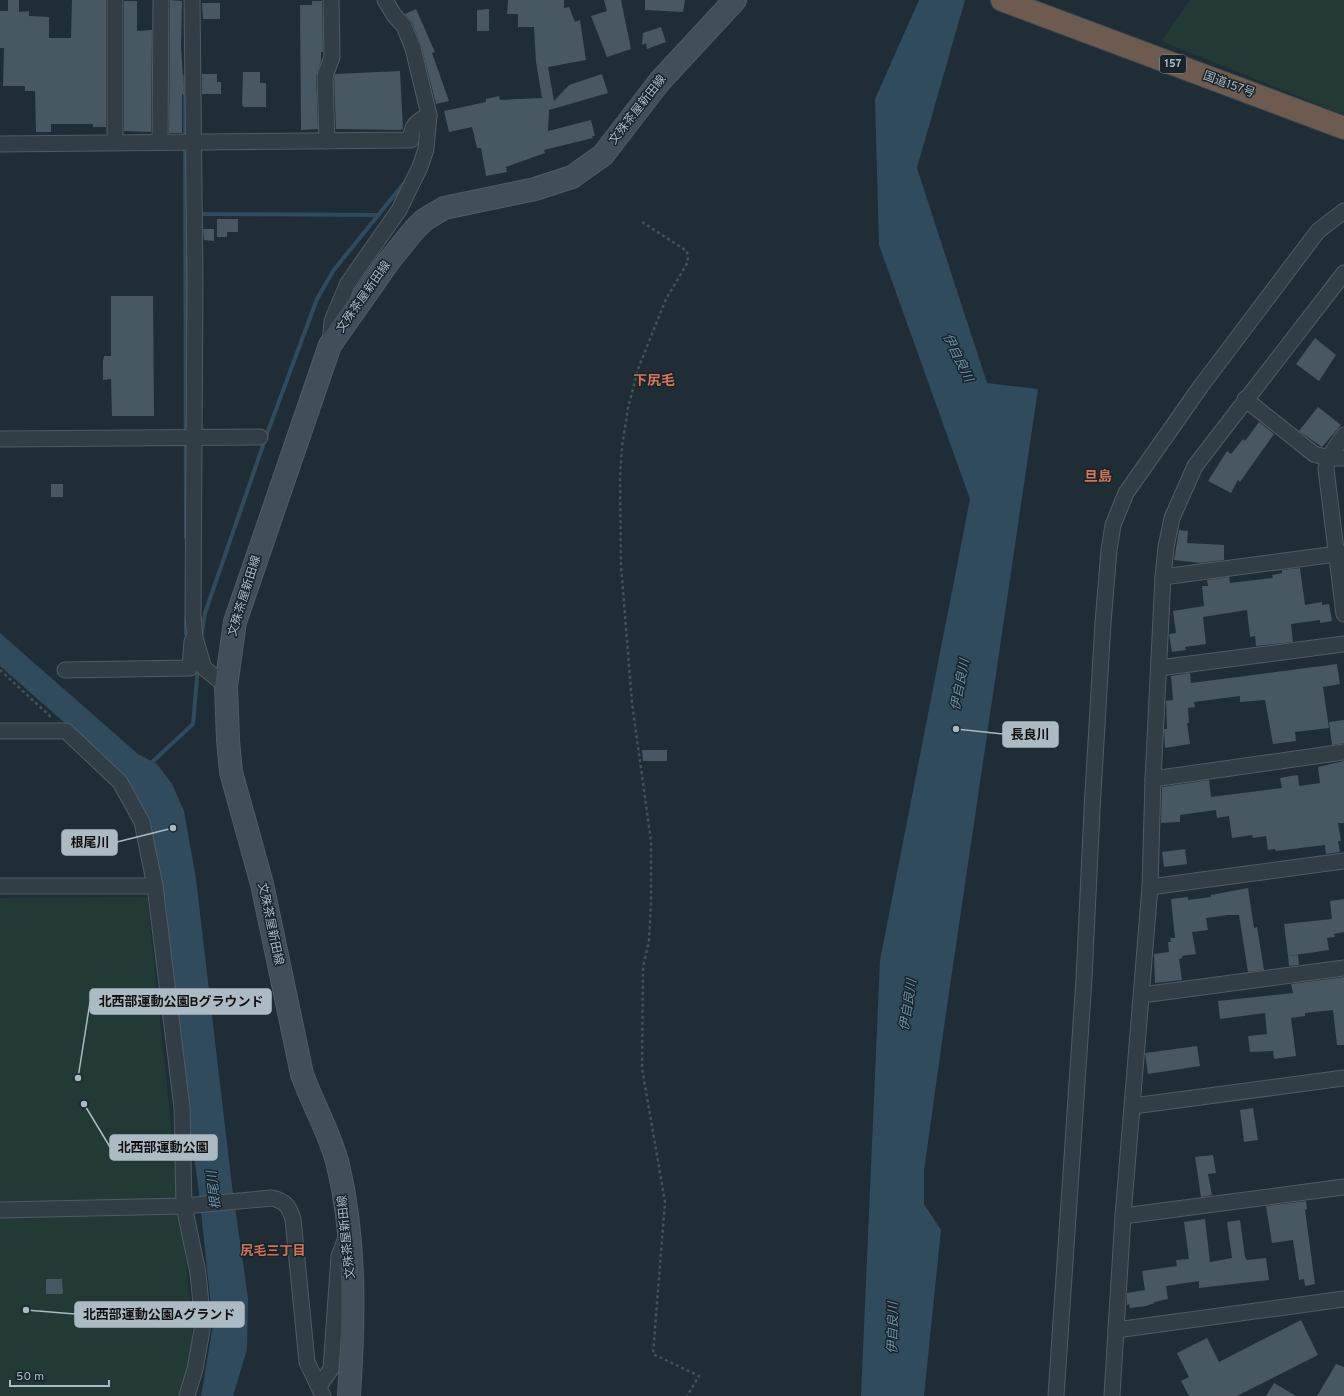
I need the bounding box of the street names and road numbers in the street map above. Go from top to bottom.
road number: 157 [1160,55,1186,73]
street label: 国道157号 [1201,68,1257,102]
street label: 文殊茶屋新田線 [606,72,670,148]
street label: 文殊茶屋新田線 [333,258,395,336]
street label: 文殊茶屋新田線 [225,553,265,639]
street label: 文殊茶屋新田線 [253,881,287,967]
street label: 文殊茶屋新田線 [335,1194,359,1280]

